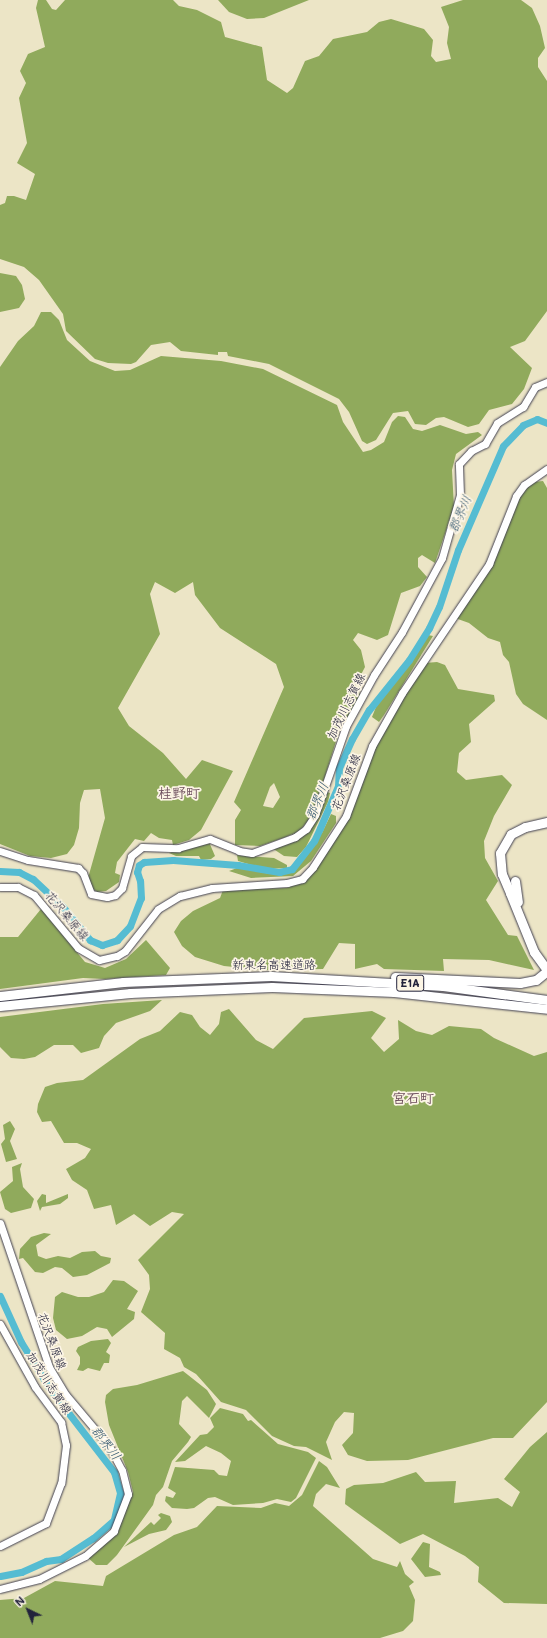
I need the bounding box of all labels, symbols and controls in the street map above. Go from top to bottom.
water label: 郡界川 [445,493,475,535]
street label: 加茂川志賀線 [324,670,368,742]
street label: 花沢桑原線 [329,751,363,813]
water label: 郡界川 [302,780,332,822]
district label: 桂野町 [158,785,200,801]
street label: 花沢桑原線 [42,888,92,944]
street label: 新東名高速道路 [232,958,316,972]
road number: E1A [396,974,424,992]
district label: 宮石町 [392,1090,434,1106]
street label: 花沢桑原線 [35,1310,69,1372]
street label: 加茂川志賀線 [23,1349,75,1417]
water label: 郡界川 [88,1423,124,1463]
north arrow [8,1590,48,1630]
text: N [11,1593,28,1609]

